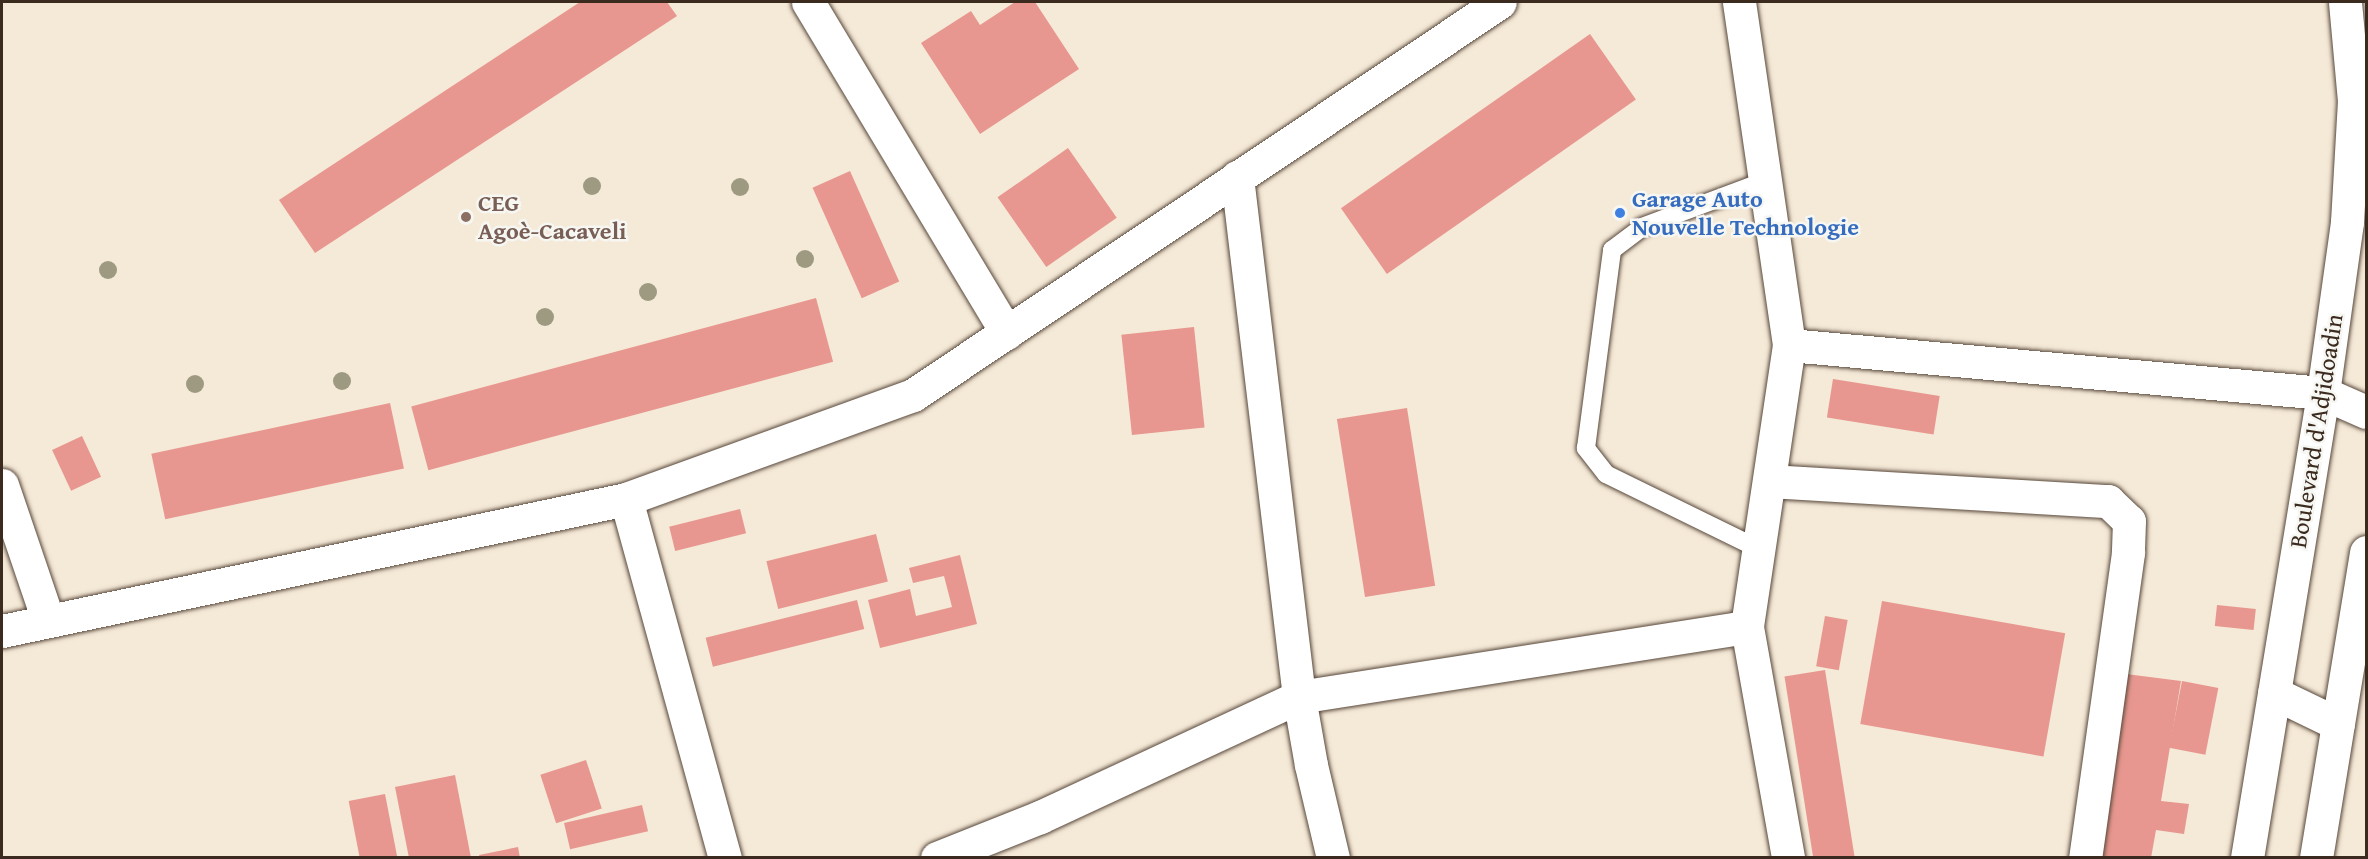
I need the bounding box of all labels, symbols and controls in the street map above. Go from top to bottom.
place label: Garage Auto Nouvelle Technologie [1632,185,1859,241]
place label: CEG Agoè-Cacaveli [478,189,627,245]
marker: Garage Auto Nouvelle Technologie [1613,206,1627,220]
marker: CEG Agoè-Cacaveli [459,210,473,224]
street label: Boulevard d'Adjidoadin [2283,312,2349,550]

